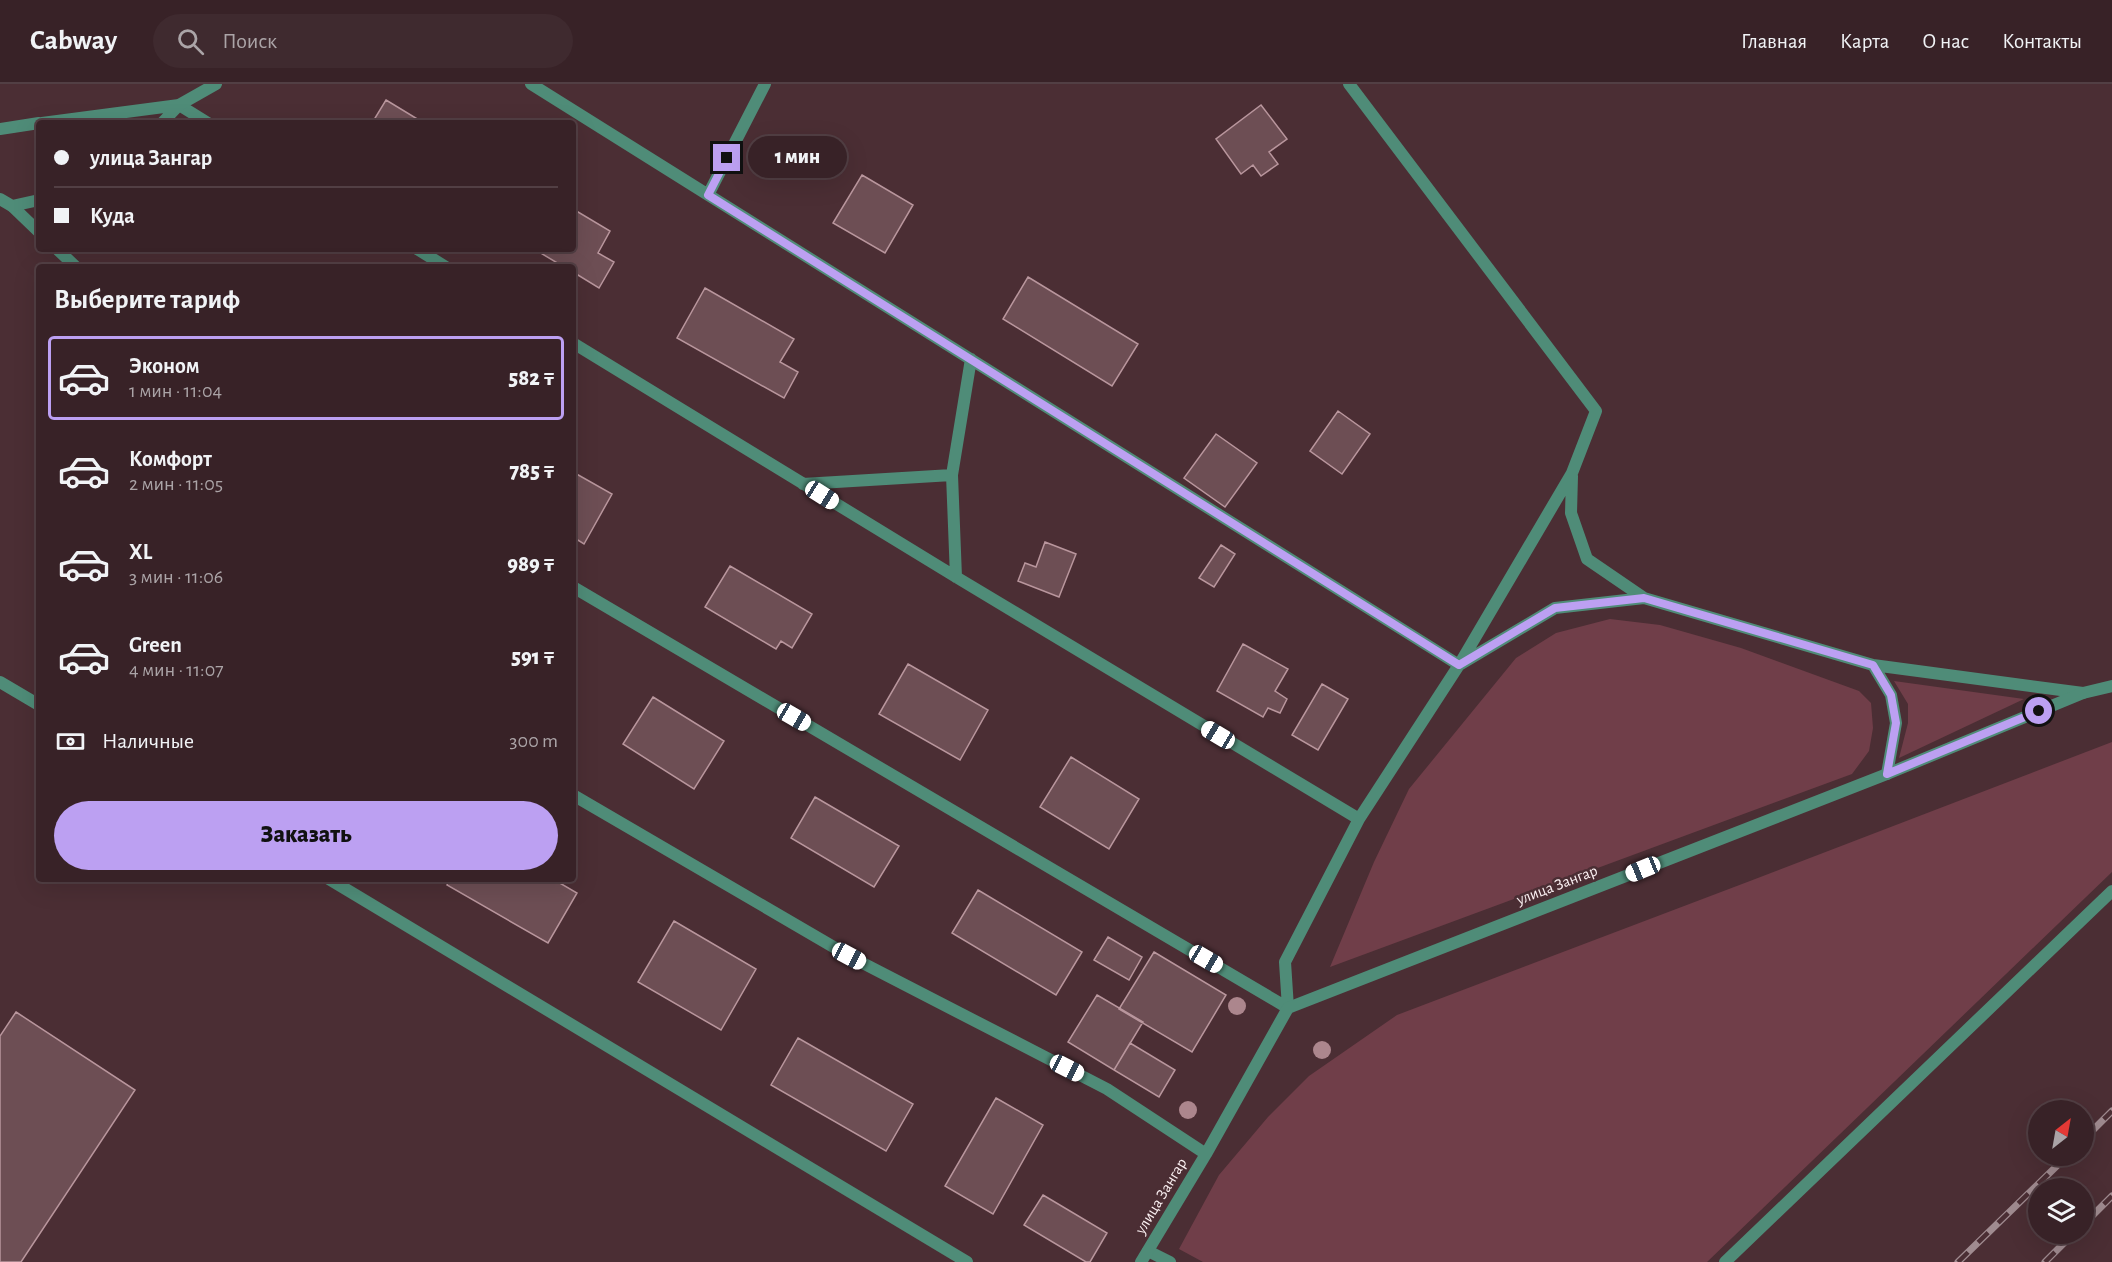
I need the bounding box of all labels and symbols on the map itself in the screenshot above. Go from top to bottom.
callout: 1 мин [748,137,847,179]
route end [713,144,740,171]
car [802,478,842,512]
route start [2025,697,2052,724]
car [774,700,814,734]
car [1198,718,1238,752]
car [1623,854,1663,884]
street label: улица Зангар [1513,862,1600,909]
car [829,940,869,972]
car [1186,942,1226,976]
car [1047,1052,1087,1084]
north arrow [2028,1100,2094,1166]
street label: улица Зангар [1132,1155,1191,1238]

